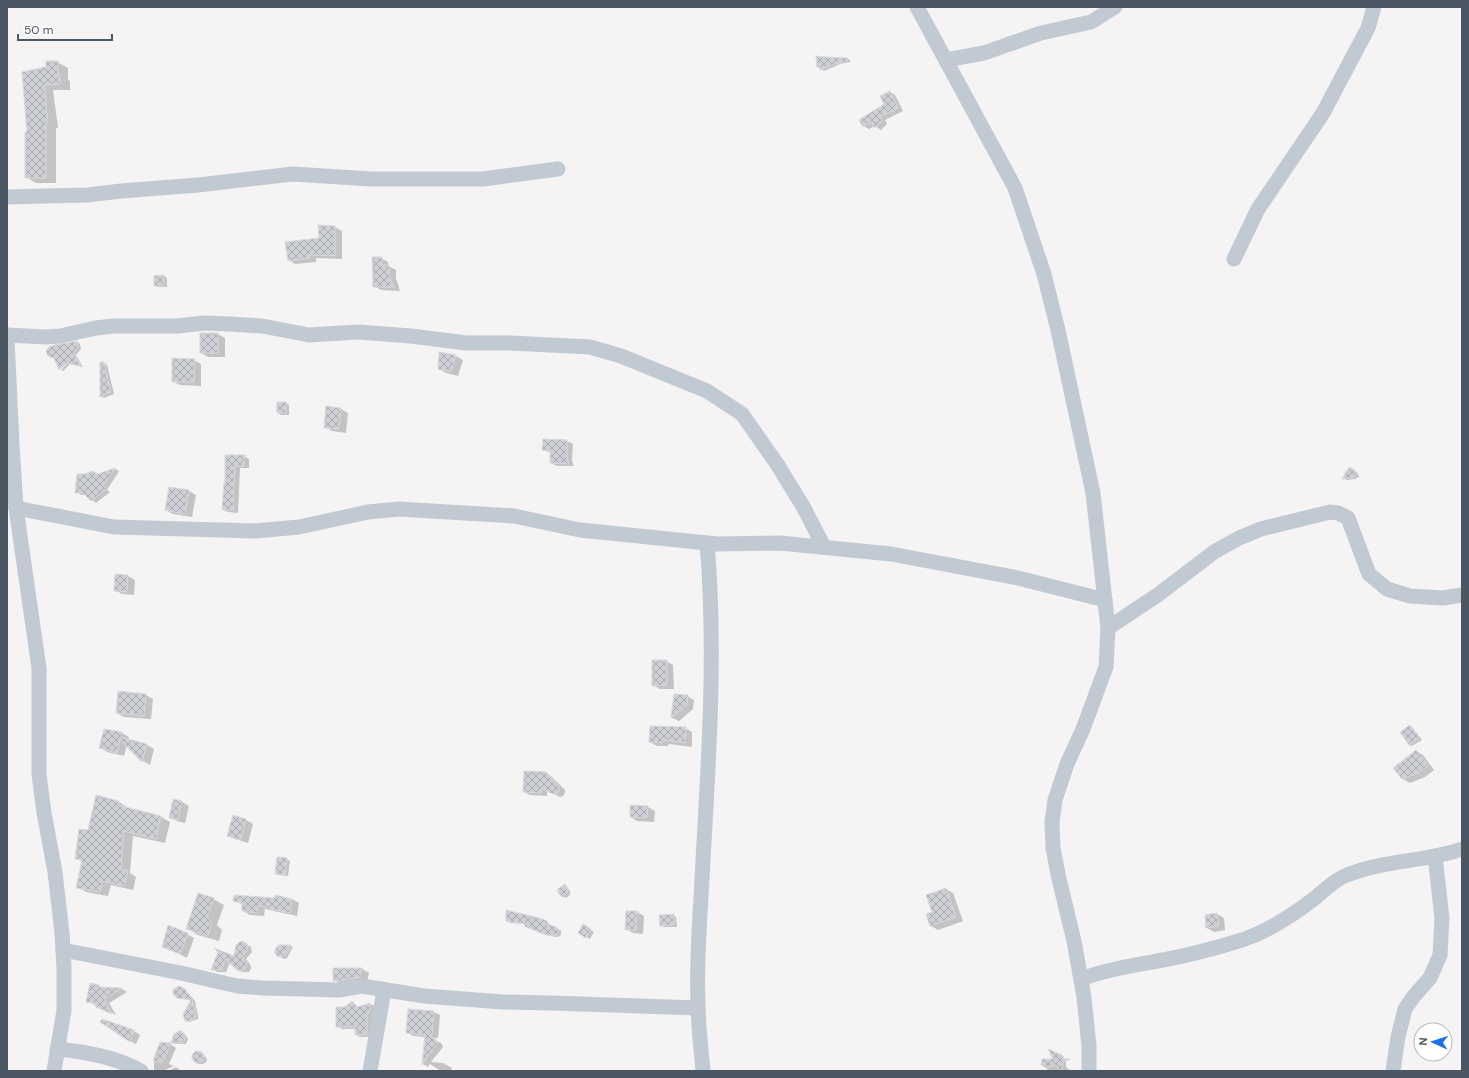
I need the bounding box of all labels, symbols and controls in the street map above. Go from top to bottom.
scale bar [18,16,112,42]
text: 50 m [24,22,53,38]
north arrow [1413,1022,1453,1062]
text: N [1416,1037,1430,1046]

